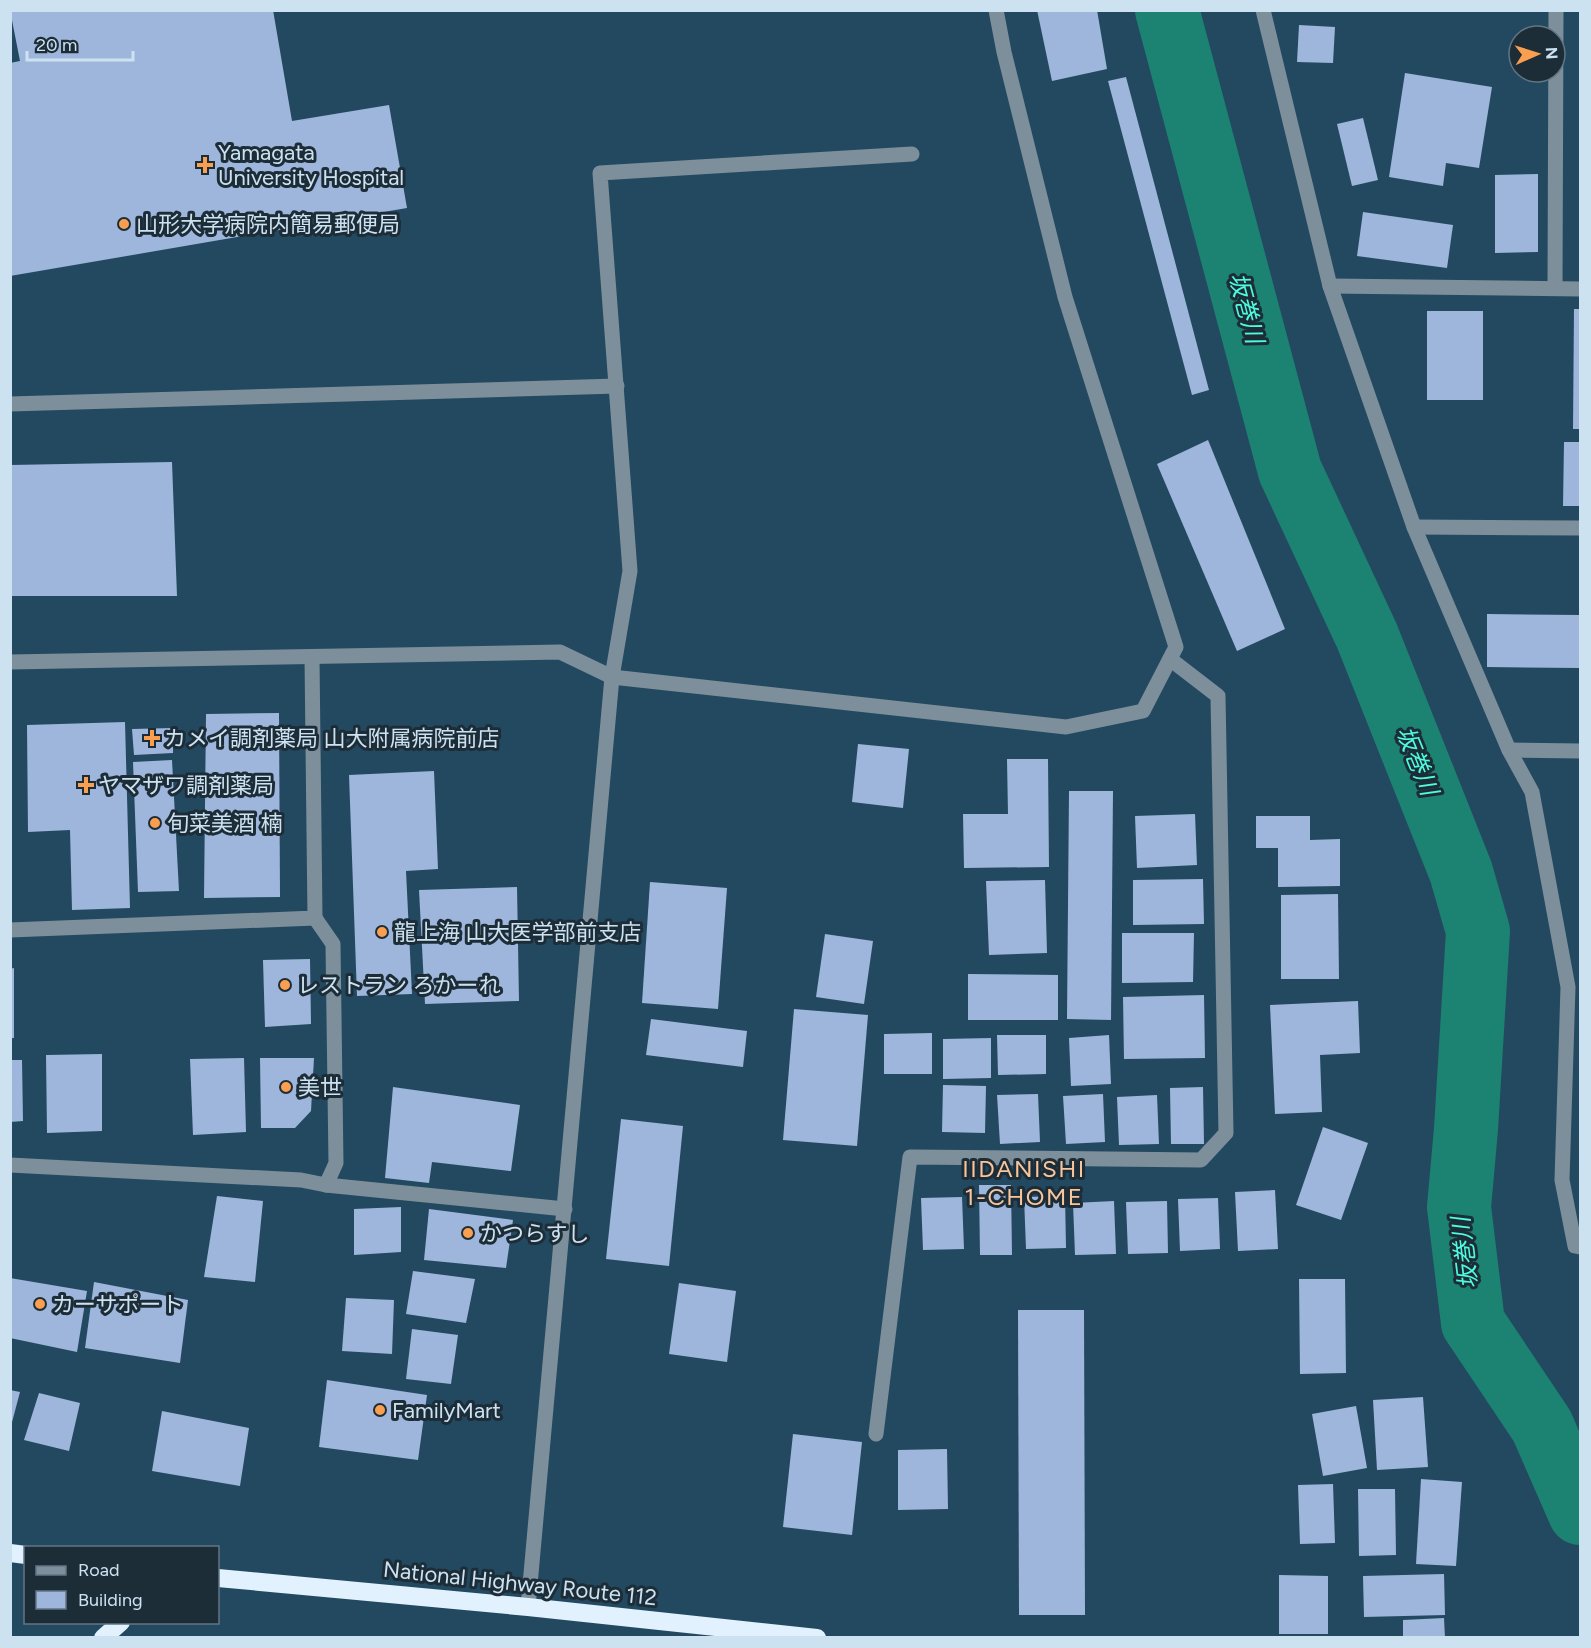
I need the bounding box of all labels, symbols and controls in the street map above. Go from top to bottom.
scale bar [27,24,134,62]
north arrow [1507,24,1567,84]
text: 20 m [36,34,77,56]
text: N [1542,47,1561,60]
place label: Yamagata University Hospital [218,139,404,191]
marker: Yamagata University Hospital [196,156,214,174]
place label: 山形大学病院内簡易郵便局 [136,211,400,238]
marker: 山形大学病院内簡易郵便局 [117,217,131,231]
water label: 坂巻川 [1223,269,1271,349]
water label: 坂巻川 [1391,722,1446,802]
place label: カメイ調剤薬局 山大附属病院前店 [164,725,499,752]
marker: カメイ調剤薬局 山大附属病院前店 [145,731,159,745]
place label: ヤマザワ調剤薬局 [98,772,274,799]
marker: ヤマザワ調剤薬局 [79,778,93,792]
place label: 旬菜美酒 楠 [167,810,282,837]
marker: 旬菜美酒 楠 [148,816,162,830]
place label: 龍上海 山大医学部前支店 [394,919,641,946]
marker: 龍上海 山大医学部前支店 [375,925,389,939]
place label: レストラン ろかーれ [297,972,500,999]
marker: レストラン ろかーれ [278,978,292,992]
place label: 美世 [298,1074,342,1101]
marker: 美世 [279,1080,293,1094]
district label: IIDANISHI 1-CHOME [962,1154,1086,1211]
water label: 坂巻川 [1445,1213,1483,1291]
place label: かつらすし [480,1220,590,1247]
marker: かつらすし [461,1226,475,1240]
place label: カーサポート [52,1291,184,1318]
marker: カーサポート [33,1297,47,1311]
place label: FamilyMart [392,1397,501,1424]
marker: FamilyMart [373,1403,387,1417]
legend [24,1546,219,1624]
street label: National Highway Route 112 [382,1556,658,1611]
text: Road [78,1559,119,1581]
text: Building [78,1589,143,1611]

